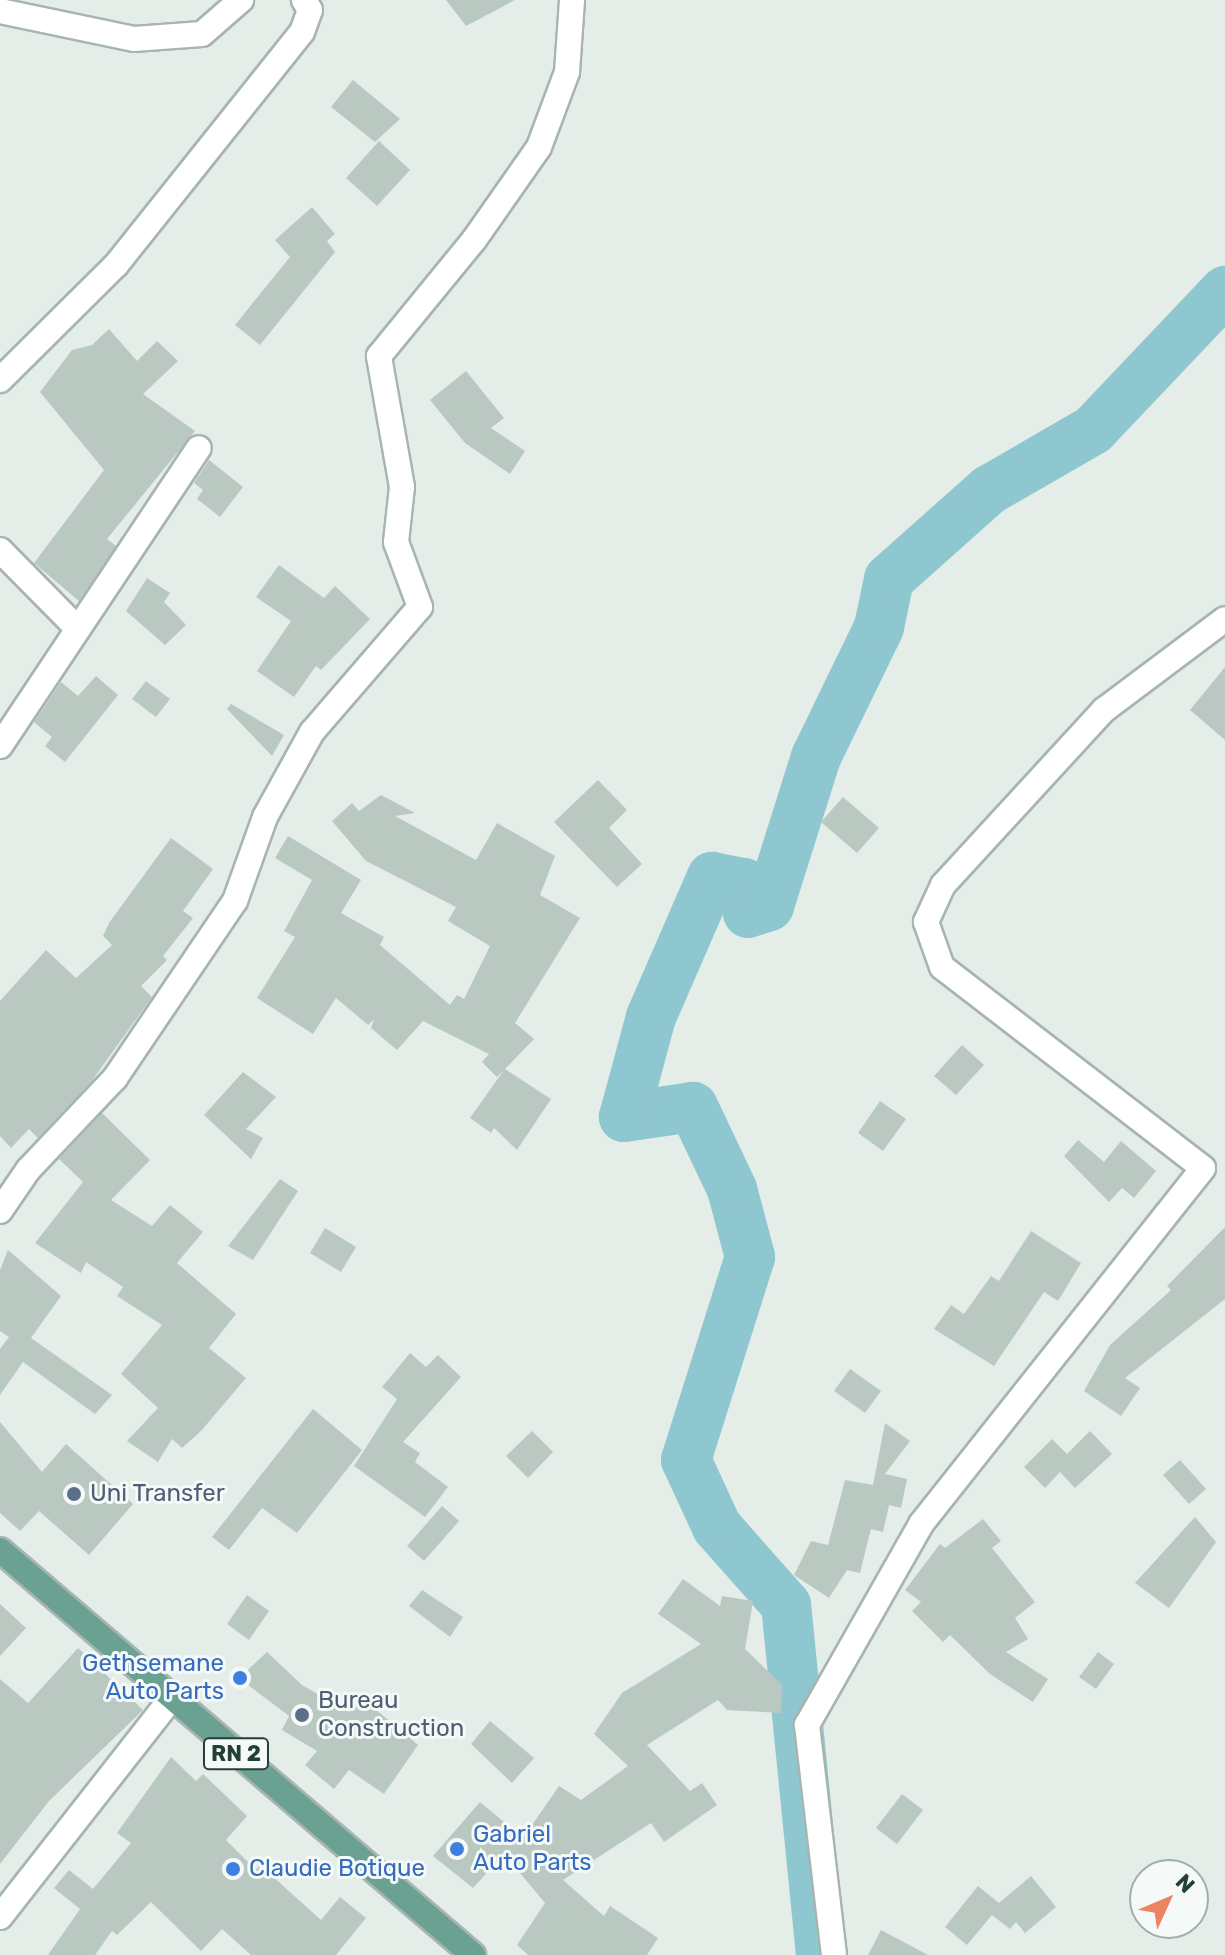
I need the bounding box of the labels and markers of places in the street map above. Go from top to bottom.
place label: Uni Transfer [90,1480,226,1508]
marker: Uni Transfer [65,1485,83,1503]
place label: Gethsemane Auto Parts [82,1650,224,1706]
marker: Gethsemane Auto Parts [231,1669,249,1687]
place label: Bureau Construction [318,1687,464,1743]
marker: Bureau Construction [293,1706,311,1724]
place label: Gabriel Auto Parts [473,1821,592,1877]
marker: Gabriel Auto Parts [448,1840,466,1858]
place label: Claudie Botique [249,1855,425,1883]
marker: Claudie Botique [224,1860,242,1878]

